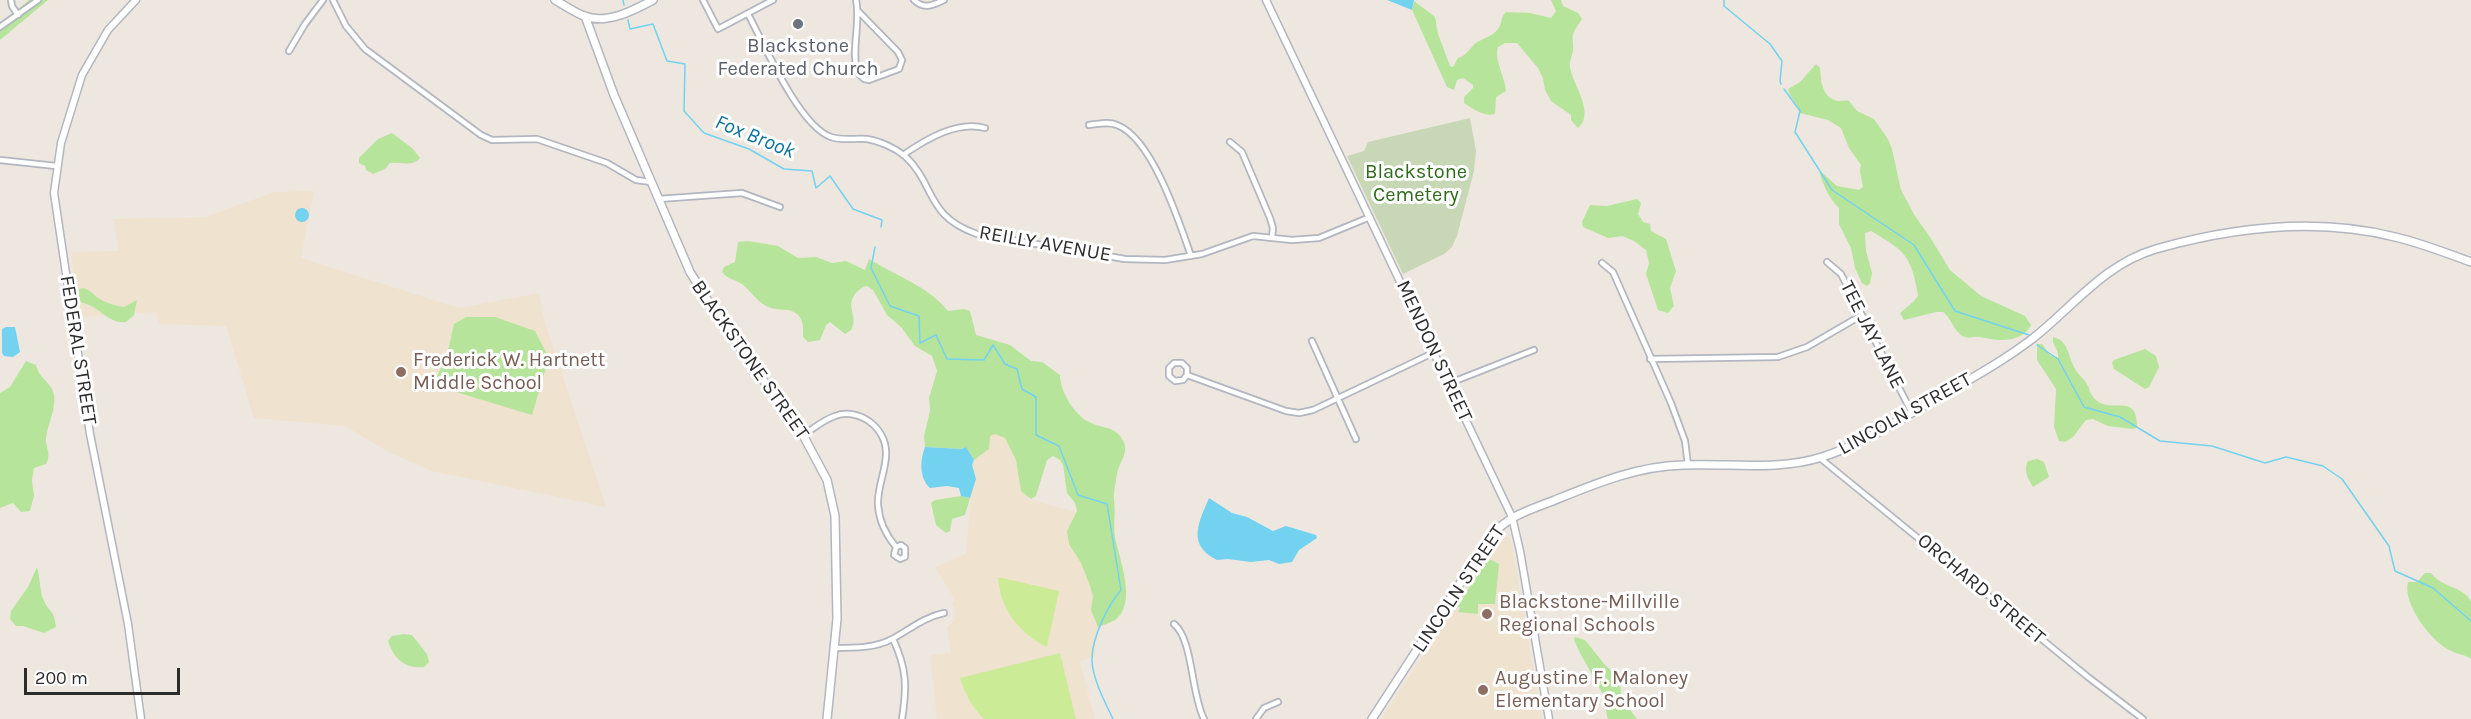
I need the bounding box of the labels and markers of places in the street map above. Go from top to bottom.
marker: Blackstone Federated Church [791,17,805,31]
place label: Blackstone Federated Church [718,34,878,81]
place label: Frederick W. Hartnett Middle School [413,348,605,395]
marker: Frederick W. Hartnett Middle School [394,365,408,379]
place label: Blackstone-Millville Regional Schools [1499,590,1679,637]
marker: Blackstone-Millville Regional Schools [1480,607,1494,621]
place label: Augustine F. Maloney Elementary School [1495,666,1688,713]
marker: Augustine F. Maloney Elementary School [1476,683,1490,697]

